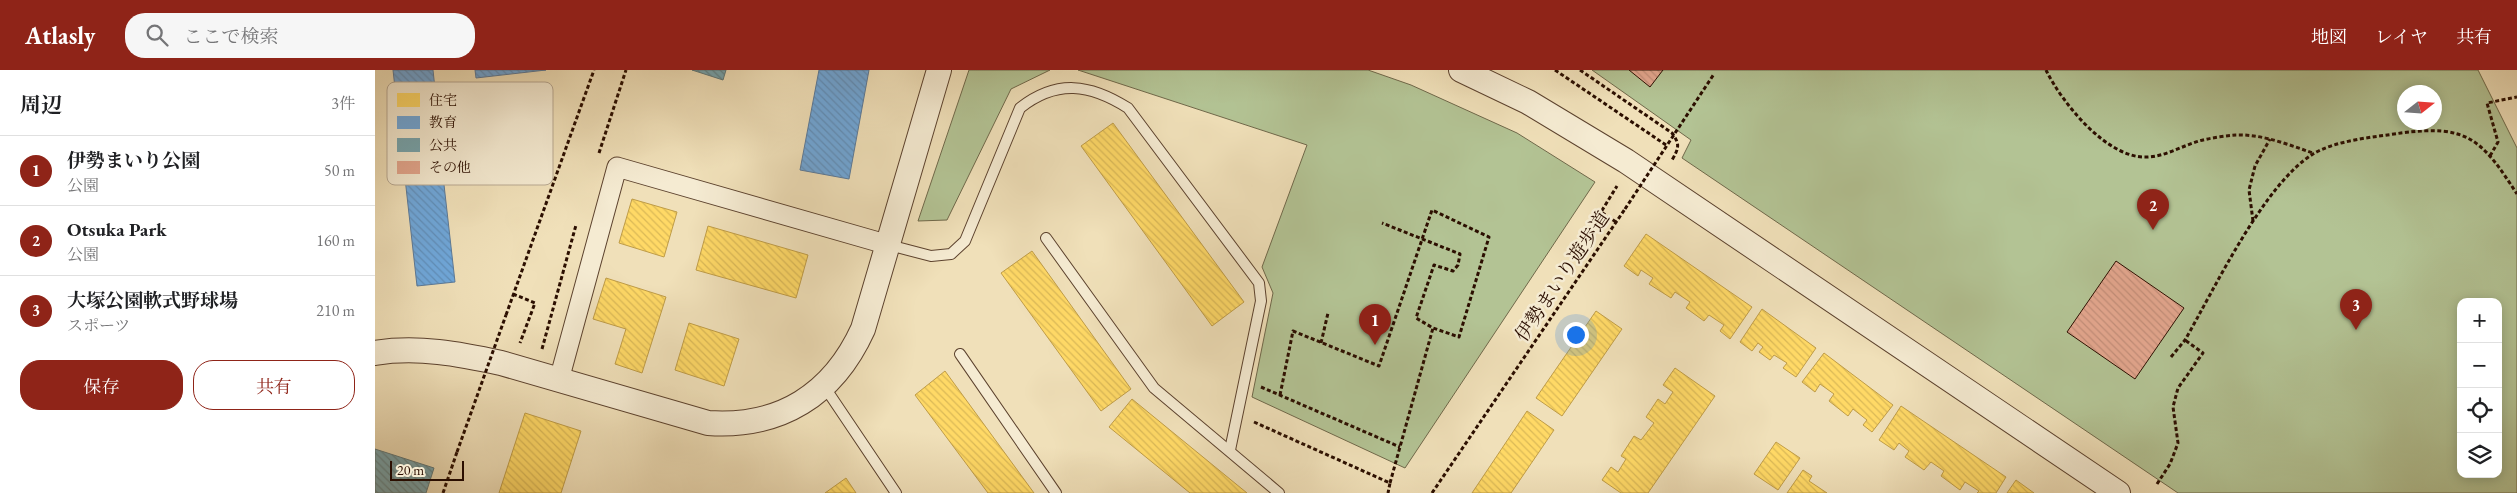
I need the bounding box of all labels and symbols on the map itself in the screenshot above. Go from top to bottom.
legend [387,82,553,185]
north arrow [2397,85,2442,130]
text: 住宅 [429,91,457,109]
text: 教育 [429,113,457,131]
text: 公共 [429,136,457,154]
text: その他 [429,158,471,176]
pin: 2 [2137,189,2169,230]
street label: 伊勢まいり遊歩道 [1509,206,1615,346]
pin: 3 [2340,289,2372,330]
pin: 1 [1359,304,1391,345]
your location [1563,322,1589,348]
scale bar [390,458,464,481]

